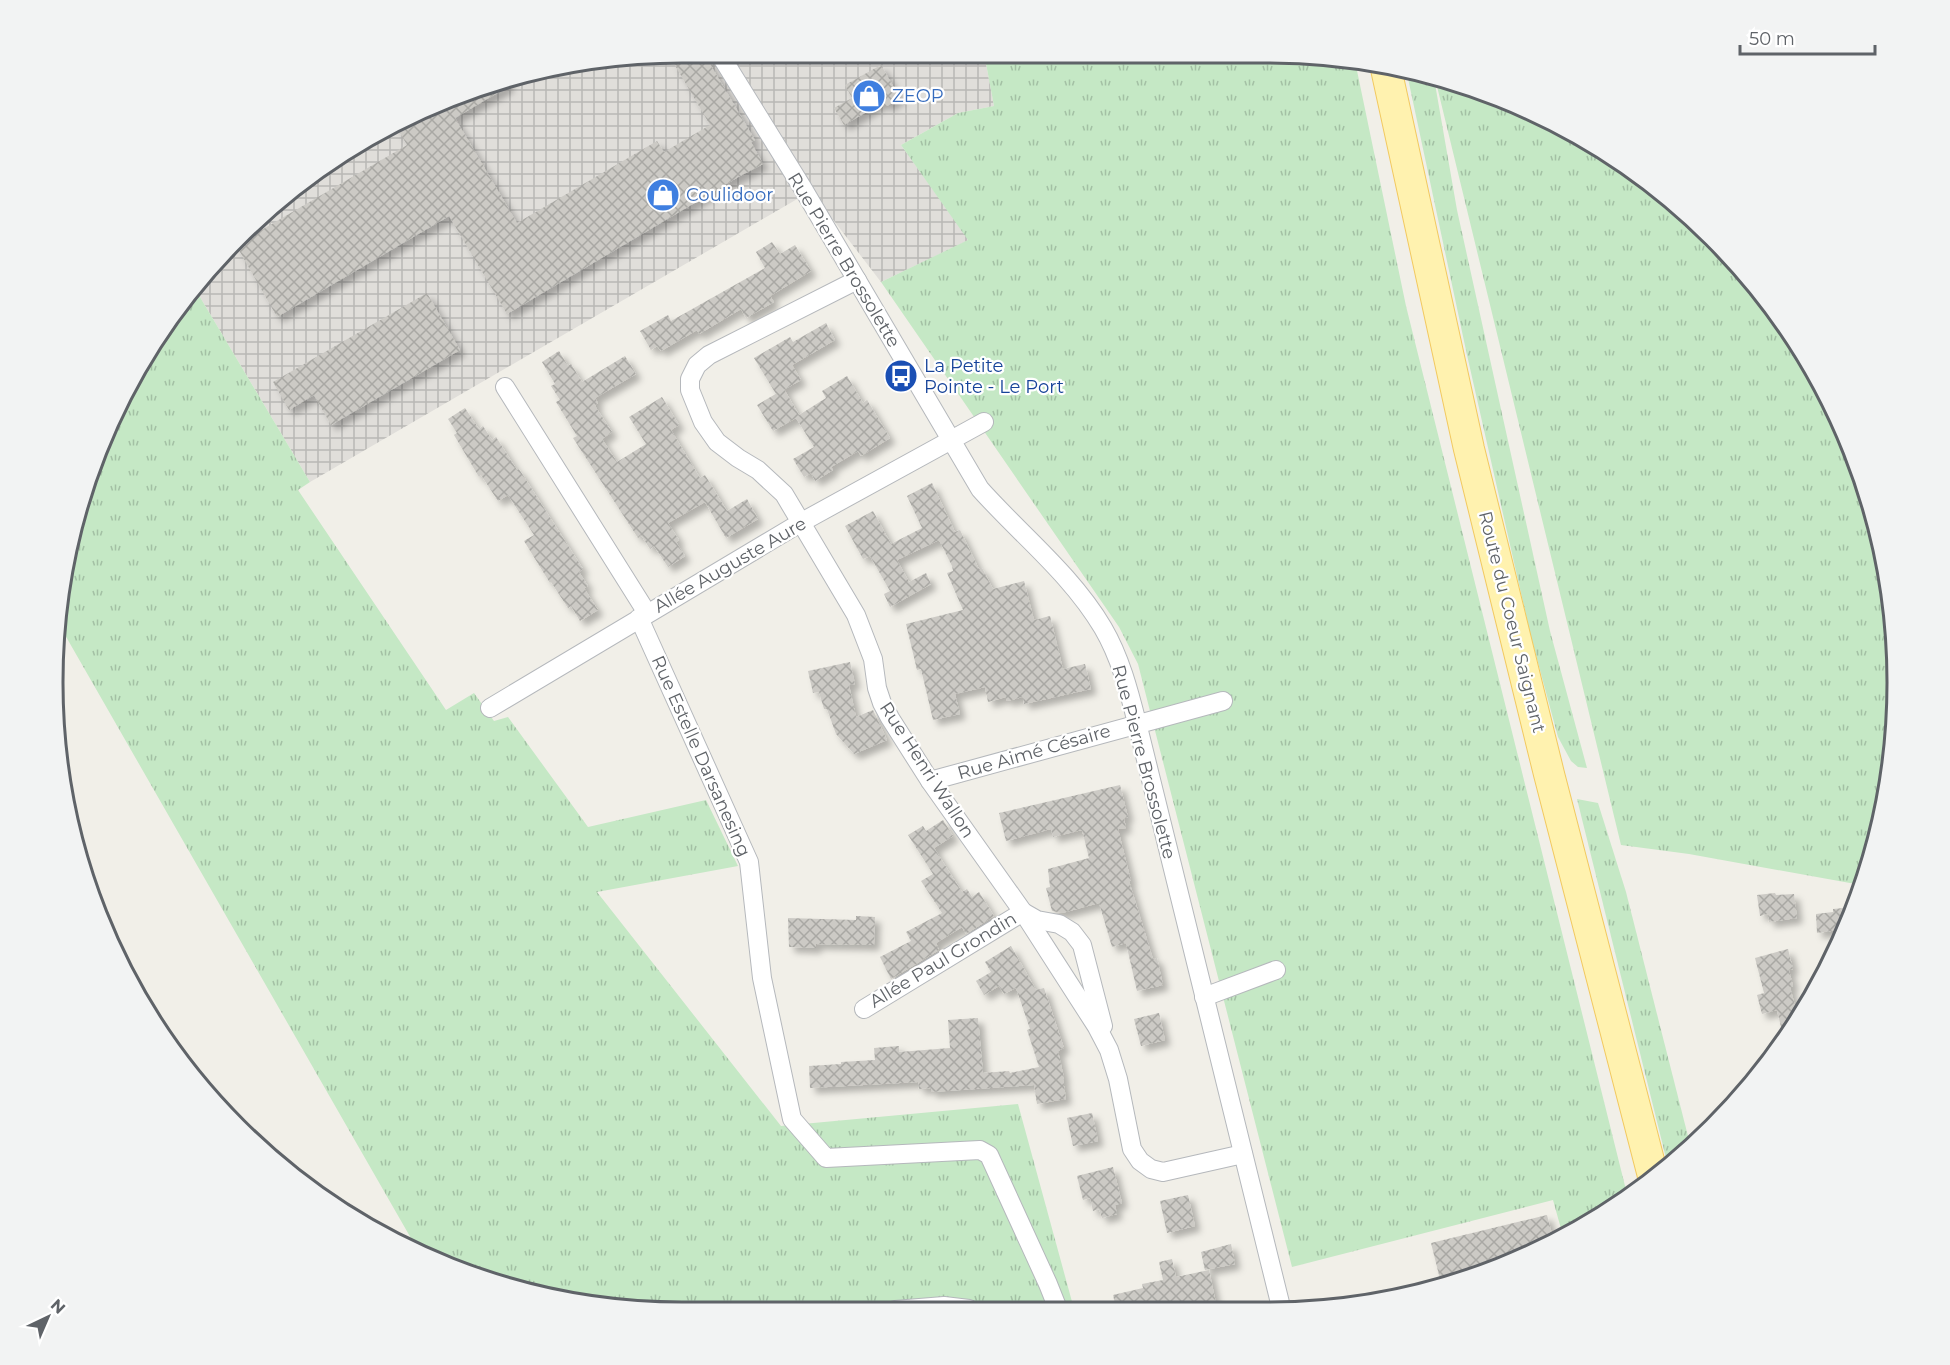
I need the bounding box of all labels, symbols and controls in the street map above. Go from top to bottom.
scale bar [1740,18,1875,56]
text: 50 m [1749,28,1795,50]
shop icon: ZEOP [851,78,887,114]
place label: ZEOP [892,85,944,107]
street label: Rue Pierre Brossolette [783,168,905,352]
shop icon: Coulidoor [645,177,681,213]
place label: Coulidoor [686,184,773,206]
place label: La Petite Pointe - Le Port [924,355,1064,398]
bus stop icon: La Petite Pointe - Le Port [883,358,919,394]
street label: Route du Coeur Saignant [1474,509,1550,735]
street label: Allée Auguste Aure [650,512,810,618]
street label: Rue Estelle Darsanesing [647,652,755,860]
street label: Rue Pierre Brossolette [1107,662,1181,862]
street label: Rue Henri Wallon [875,698,979,842]
street label: Rue Aimé Césaire [955,720,1113,784]
street label: Allée Paul Grondin [866,907,1020,1013]
north arrow [18,1287,78,1347]
text: N [47,1295,69,1318]

